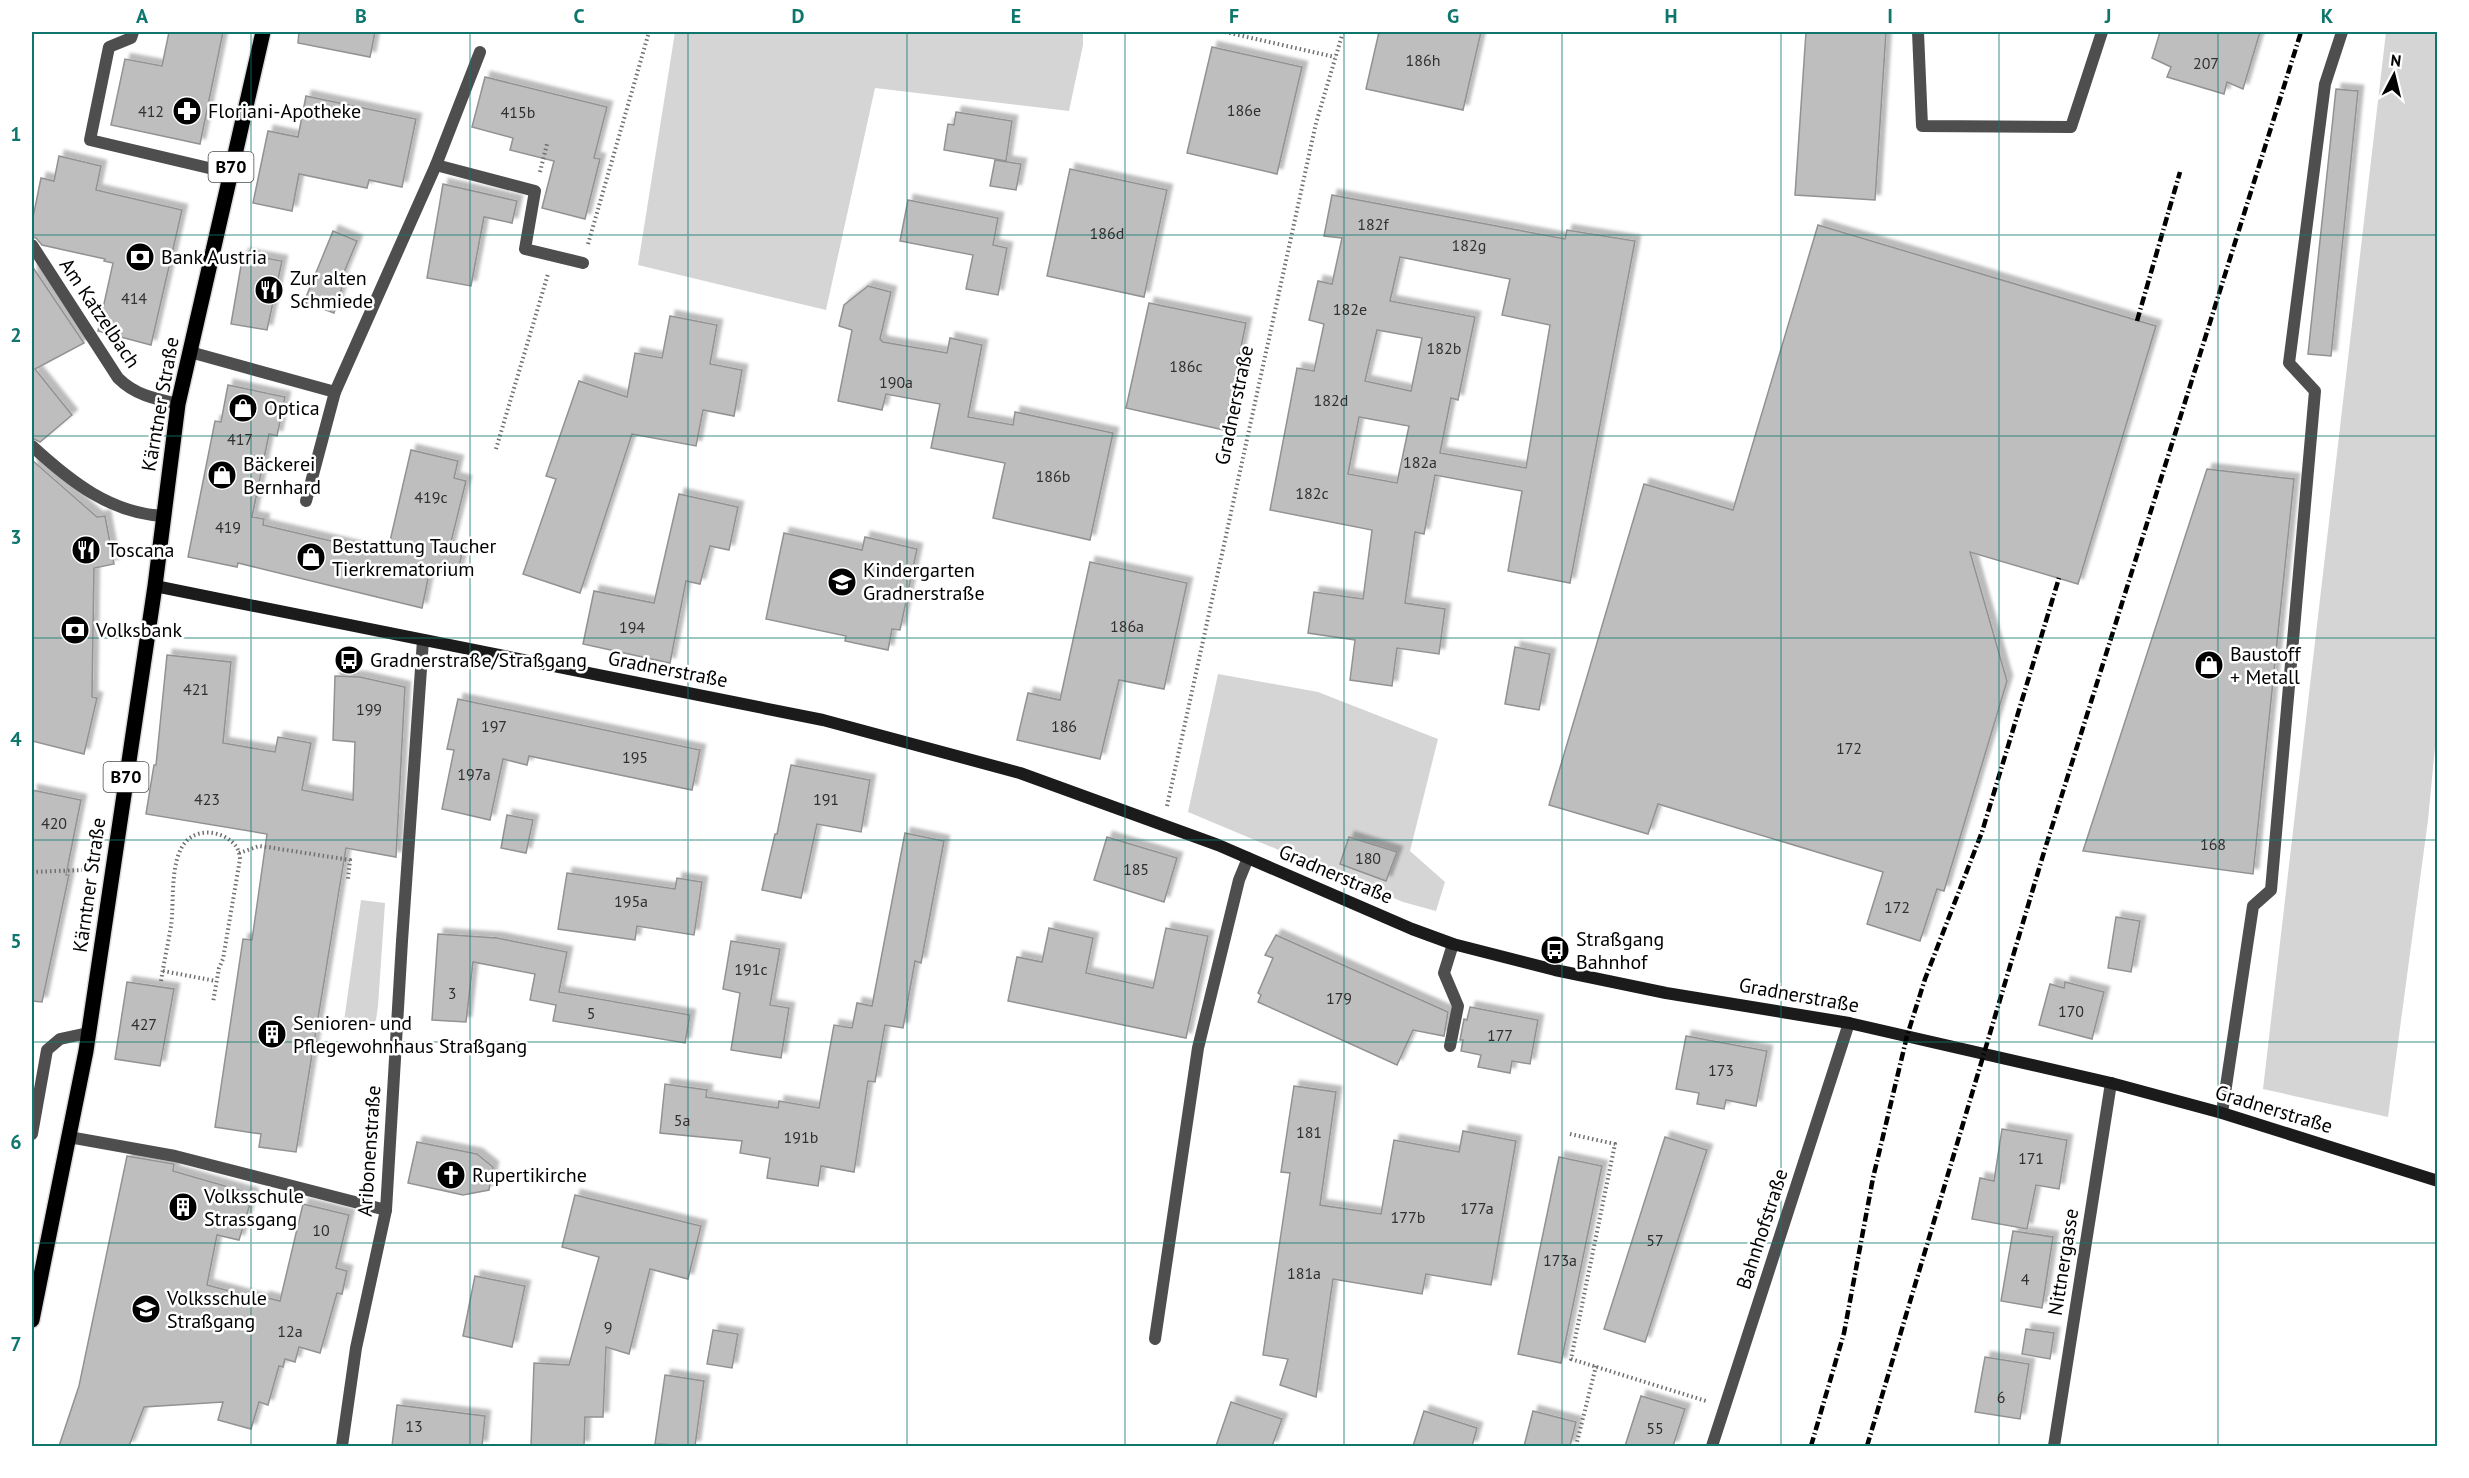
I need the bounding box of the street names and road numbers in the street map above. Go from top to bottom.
road number: B70 [208,152,254,182]
street label: Am Katzelbach [54,253,146,373]
street label: Kärntner Straße [135,335,185,473]
street label: Gradnerstraße [1209,343,1259,467]
street label: Gradnerstraße [606,645,730,693]
road number: B70 [104,762,148,792]
street label: Kärntner Straße [67,816,111,954]
street label: Gradnerstraße [1275,838,1397,910]
street label: Gradnerstraße [1737,972,1861,1018]
street label: Gradnerstraße [2212,1079,2336,1139]
street label: Aribonenstraße [351,1085,387,1217]
street label: Bahnhofstraße [1730,1165,1794,1293]
street label: Nittnergasse [2042,1207,2084,1317]

